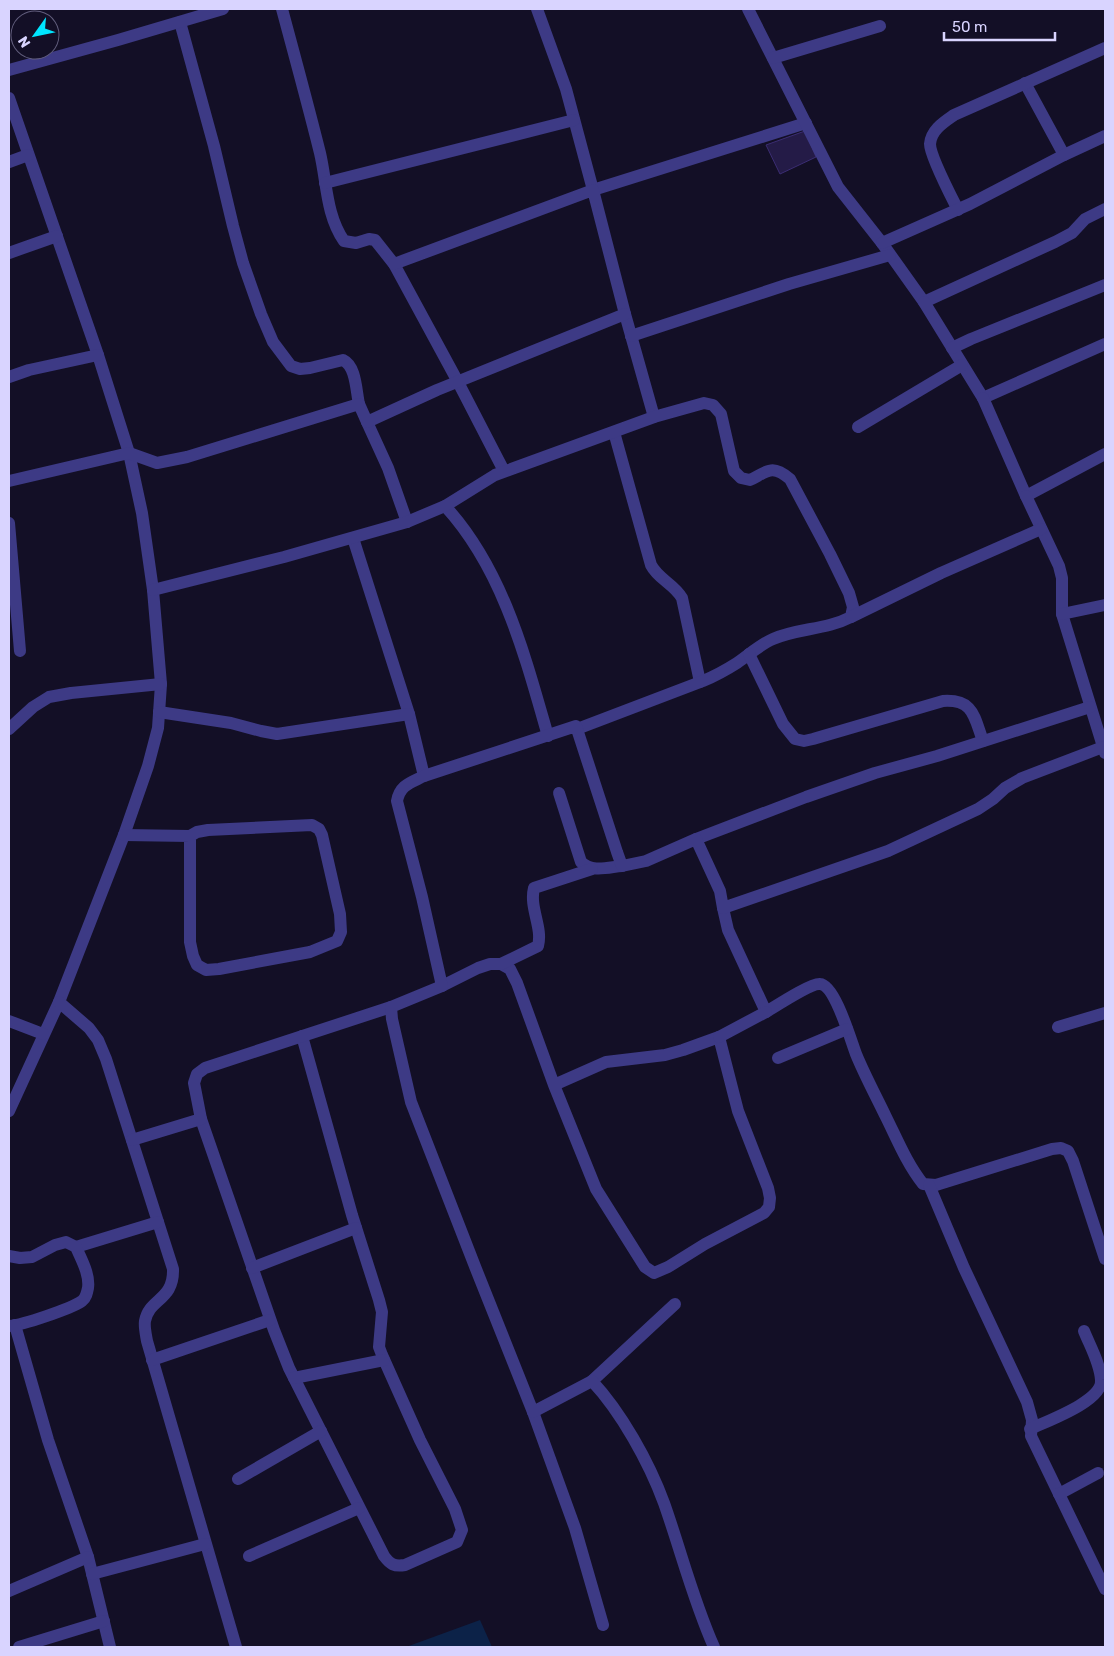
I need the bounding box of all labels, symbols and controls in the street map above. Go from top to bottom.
north arrow [10,10,60,60]
scale bar [944,10,1055,42]
text: 50 m [952,18,987,36]
text: N [15,33,34,51]

